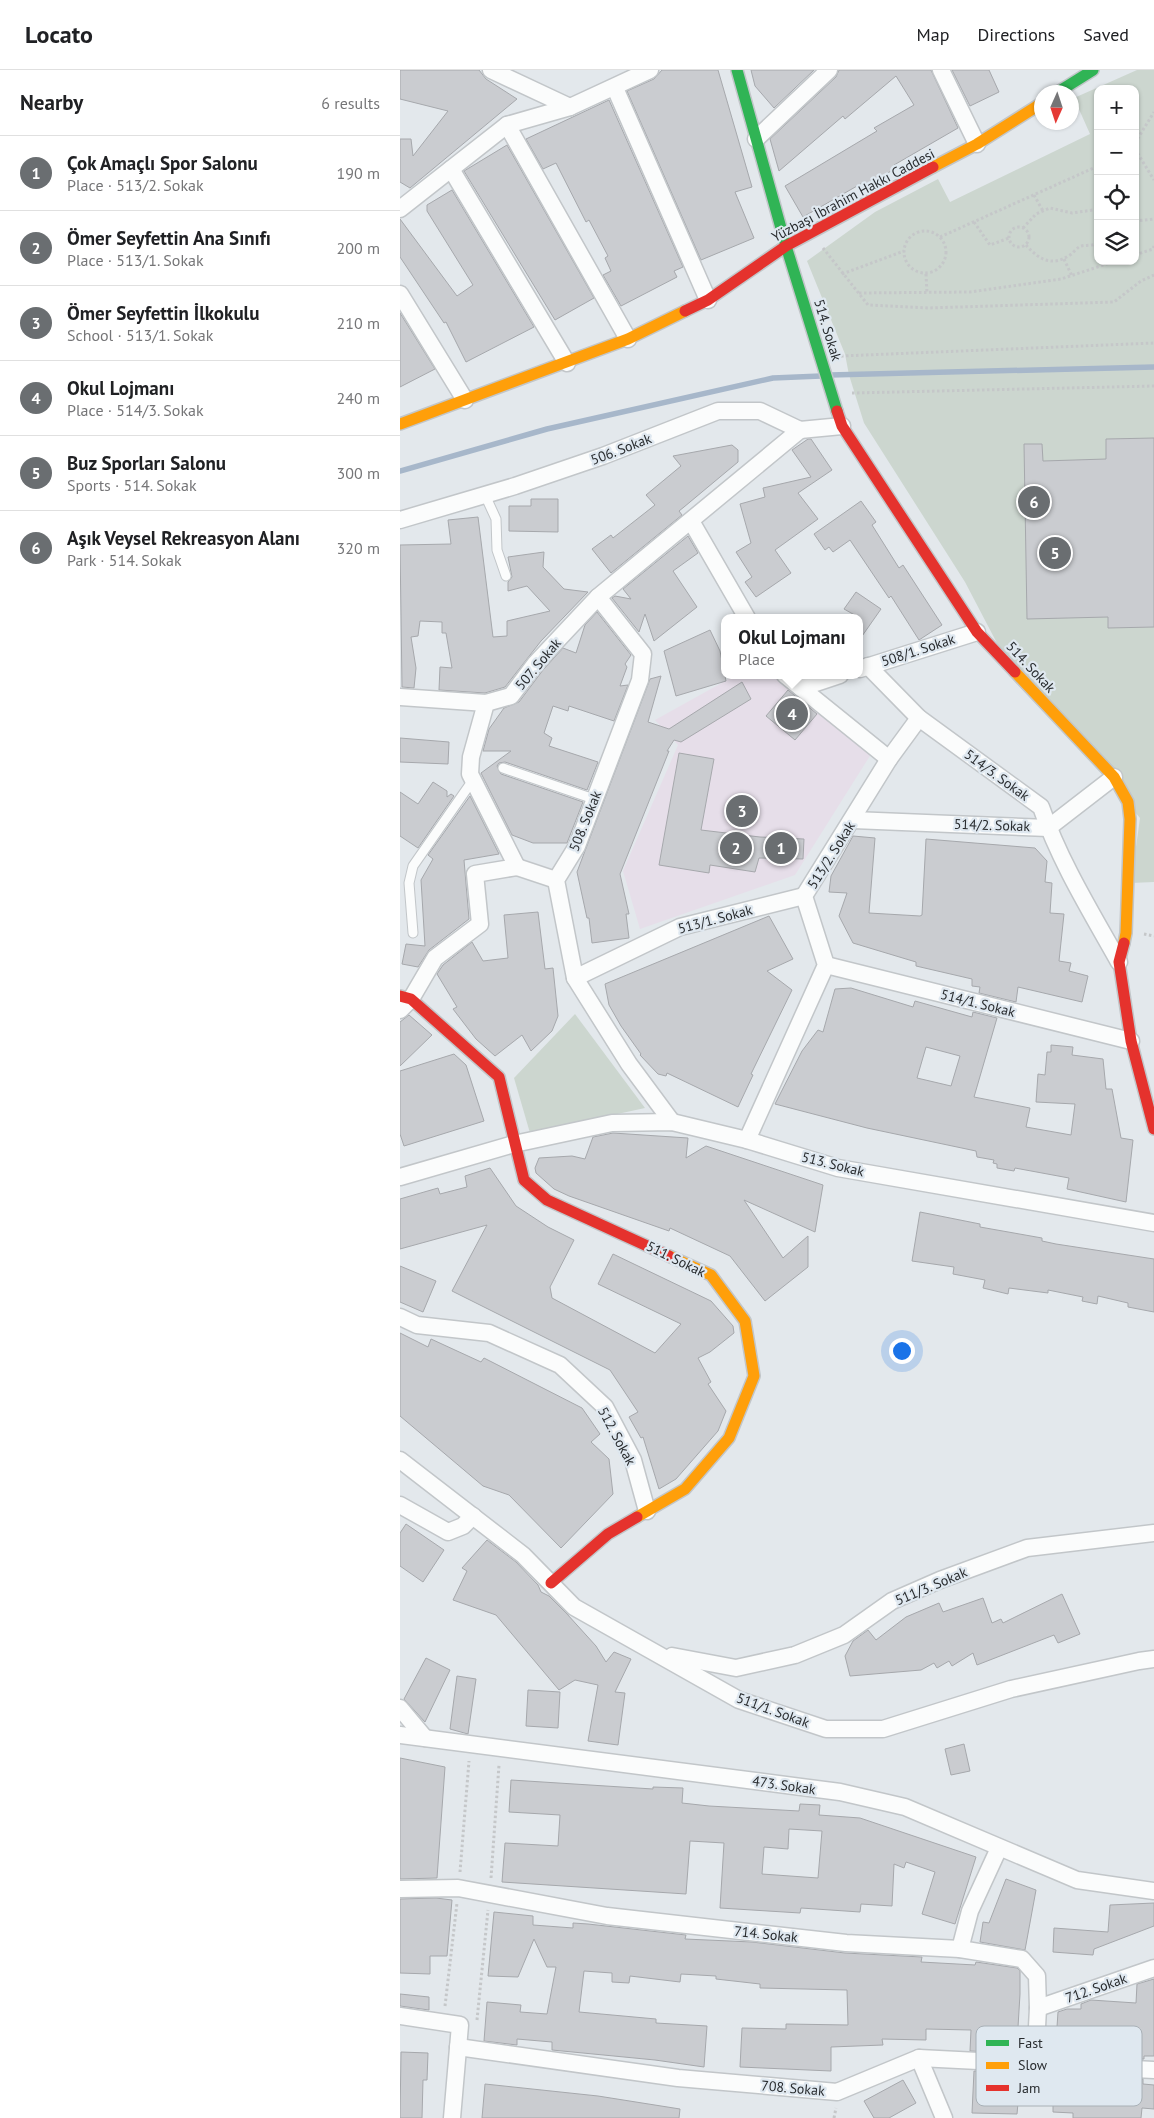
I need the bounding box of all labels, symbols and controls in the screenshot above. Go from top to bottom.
text: Locato [25,19,93,50]
text: Map [917,23,949,46]
text: Directions [977,23,1055,46]
text: Saved [1083,23,1129,46]
north arrow [1034,85,1079,130]
map controls [1094,85,1139,265]
button: + [1094,85,1139,130]
text: Nearby [20,89,83,116]
text: 6 results [321,93,380,113]
button: − [1094,130,1139,175]
street label: Yüzbaşı İbrahim Hakkı Caddesi [768,144,938,246]
text: Çok Amaçlı Spor Salonu [67,151,258,175]
text: 1 [31,163,41,183]
text: 190 m [337,163,380,183]
text: Place · 513/2. Sokak [67,175,204,195]
button: locate [1094,175,1139,220]
button: layers [1094,220,1139,265]
text: Ömer Seyfettin Ana Sınıfı [67,226,271,250]
text: 2 [31,238,41,258]
text: 200 m [337,238,380,258]
text: Place · 513/1. Sokak [67,250,204,270]
street label: 514. Sokak [810,297,846,363]
text: Ömer Seyfettin İlkokulu [67,301,259,325]
text: 3 [31,313,41,333]
text: 210 m [337,313,380,333]
text: School · 513/1. Sokak [67,325,213,345]
text: Okul Lojmanı [67,376,174,400]
text: 4 [31,388,41,408]
text: 240 m [337,388,380,408]
text: Place · 514/3. Sokak [67,400,204,420]
street label: 506. Sokak [588,429,654,469]
text: Buz Sporları Salonu [67,451,226,475]
text: 5 [31,463,41,483]
text: 300 m [337,463,380,483]
text: Sports · 514. Sokak [67,475,197,495]
pin: 6 [1018,483,1050,521]
text: Aşık Veysel Rekreasyon Alanı [67,526,300,550]
pin: 5 [1039,534,1071,572]
text: 6 [31,538,41,558]
text: 320 m [337,538,380,558]
text: Park · 514. Sokak [67,550,182,570]
popup [721,614,863,679]
text: Okul Lojmanı [738,625,846,649]
street label: 508/1. Sokak [879,630,957,670]
street label: 507. Sokak [511,634,565,694]
street label: 514. Sokak [1003,638,1060,697]
text: Place [738,649,775,669]
pin: 4 [776,695,808,733]
street label: 514/3. Sokak [961,745,1033,805]
street label: 508. Sokak [565,788,605,854]
pin: 3 [726,792,758,830]
street label: 514/2. Sokak [953,815,1031,835]
street label: 513/2. Sokak [803,818,859,892]
pin: 2 [720,829,752,867]
pin: 1 [765,829,797,867]
street label: 513/1. Sokak [676,900,755,938]
street label: 514/1. Sokak [939,985,1018,1021]
street label: 513. Sokak [800,1148,866,1181]
street label: 511. Sokak [643,1237,709,1281]
your location [889,1338,915,1364]
street label: 512. Sokak [594,1404,640,1469]
street label: 511/3. Sokak [892,1563,970,1609]
street label: 511/1. Sokak [734,1688,812,1732]
street label: 473. Sokak [751,1772,817,1798]
street label: 714. Sokak [733,1922,799,1946]
street label: 712. Sokak [1063,1969,1129,2007]
legend [976,2026,1142,2106]
text: Fast [1018,2034,1043,2052]
text: Slow [1018,2056,1048,2074]
street label: 708. Sokak [760,2076,826,2100]
text: Jam [1017,2079,1040,2097]

